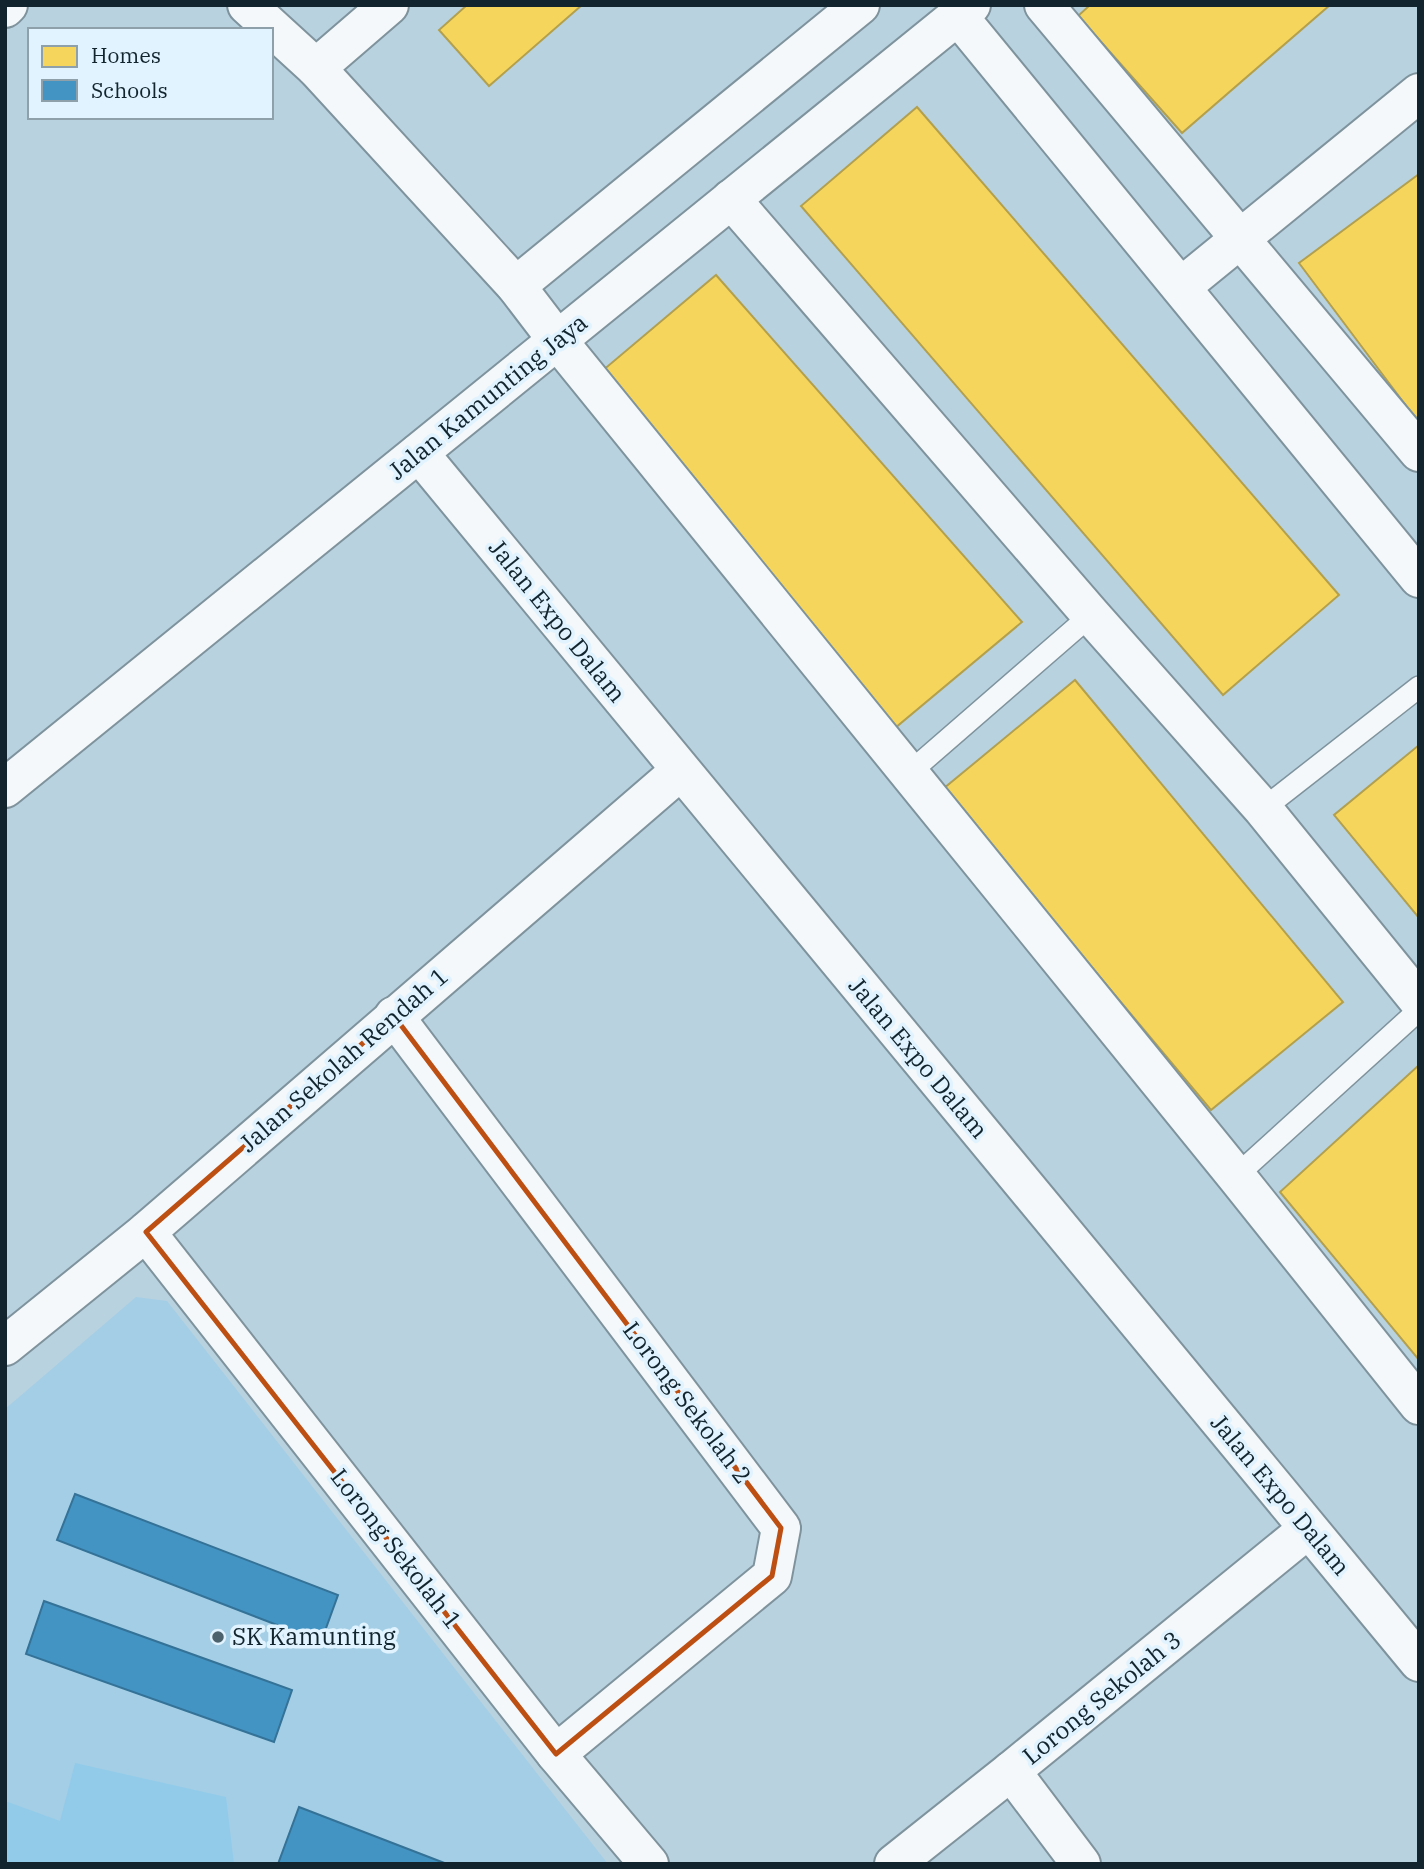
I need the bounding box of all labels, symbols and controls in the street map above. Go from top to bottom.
legend [28,28,273,119]
text: Homes [91,41,161,69]
text: Schools [91,76,168,104]
street label: Jalan Kamunting Jaya [381,306,594,486]
street label: Jalan Expo Dalam [482,532,634,709]
street label: Jalan Sekolah Rendah 1 [232,960,455,1159]
street label: Jalan Expo Dalam [842,970,996,1145]
street label: Lorong Sekolah 2 [616,1315,759,1490]
street label: Jalan Expo Dalam [1204,1407,1358,1582]
street label: Lorong Sekolah 1 [324,1462,470,1635]
place label: SK Kamunting [232,1620,396,1652]
street label: Lorong Sekolah 3 [1015,1623,1187,1771]
marker: SK Kamunting [210,1629,226,1645]

